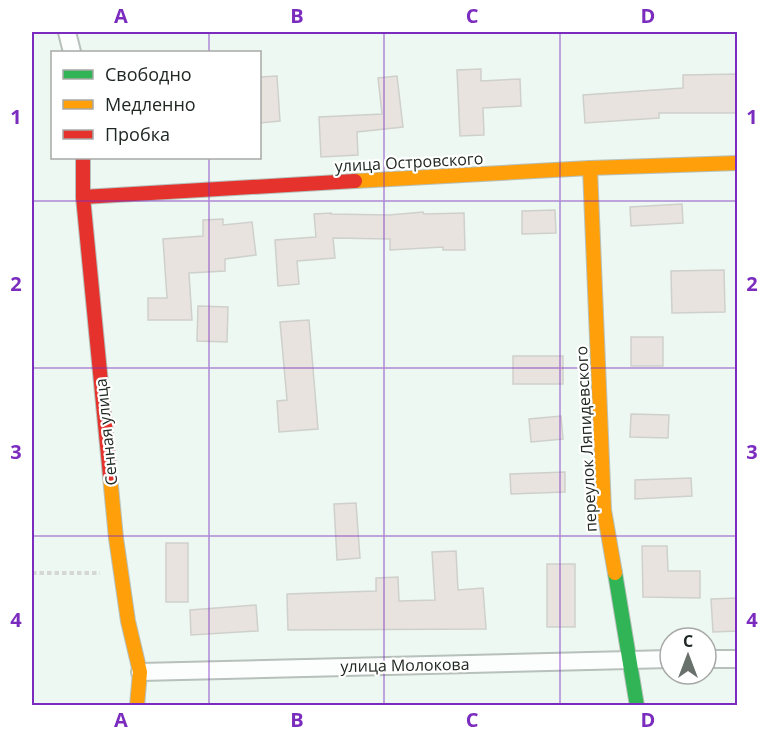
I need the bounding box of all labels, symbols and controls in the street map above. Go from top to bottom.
text: A [114,2,128,29]
text: B [290,2,304,29]
text: C [466,2,479,29]
text: D [641,2,655,29]
legend [51,51,261,159]
text: Свободно [105,62,192,86]
text: Медленно [105,92,196,116]
text: 1 [10,103,22,130]
text: 1 [746,103,758,130]
text: Пробка [105,122,170,146]
street label: улица Островского [334,147,484,177]
text: 2 [10,270,22,297]
text: 2 [746,270,758,297]
street label: переулок Ляпидевского [570,345,602,533]
street label: Сенная улица [89,377,123,487]
text: 3 [10,438,22,465]
text: 3 [746,438,758,465]
text: 4 [10,606,22,633]
text: 4 [746,606,758,633]
north arrow [658,626,718,686]
text: С [683,630,693,652]
street label: улица Молокова [340,653,470,677]
text: A [114,706,128,733]
text: B [290,706,304,733]
text: C [466,706,479,733]
text: D [641,706,655,733]

